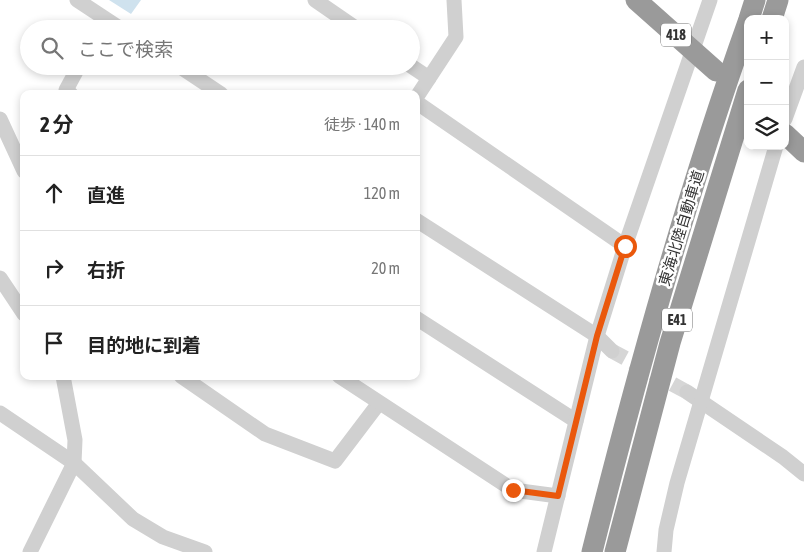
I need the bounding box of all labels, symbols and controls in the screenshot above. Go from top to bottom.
map controls [744,15,789,150]
button: + [744,15,789,60]
search box [20,20,420,75]
road number: 418 [661,24,691,46]
icon: search [38,34,66,62]
text: ここで検索 [78,38,173,60]
button: − [744,60,789,105]
button: layers [744,105,789,150]
text: 2 分 [40,112,74,136]
text: 徒歩 · 140 m [324,115,400,133]
street label: 東海北陸自動車道 [655,168,707,288]
icon: ahead [40,179,68,207]
text: 直進 [87,184,125,206]
text: 120 m [364,184,400,202]
route start [614,235,637,258]
icon: right [40,254,68,282]
text: 右折 [87,259,125,281]
text: 20 m [371,259,400,277]
road number: E41 [662,308,692,332]
icon: arrive [40,329,68,357]
text: 目的地に到着 [87,334,201,356]
route end [502,479,525,502]

